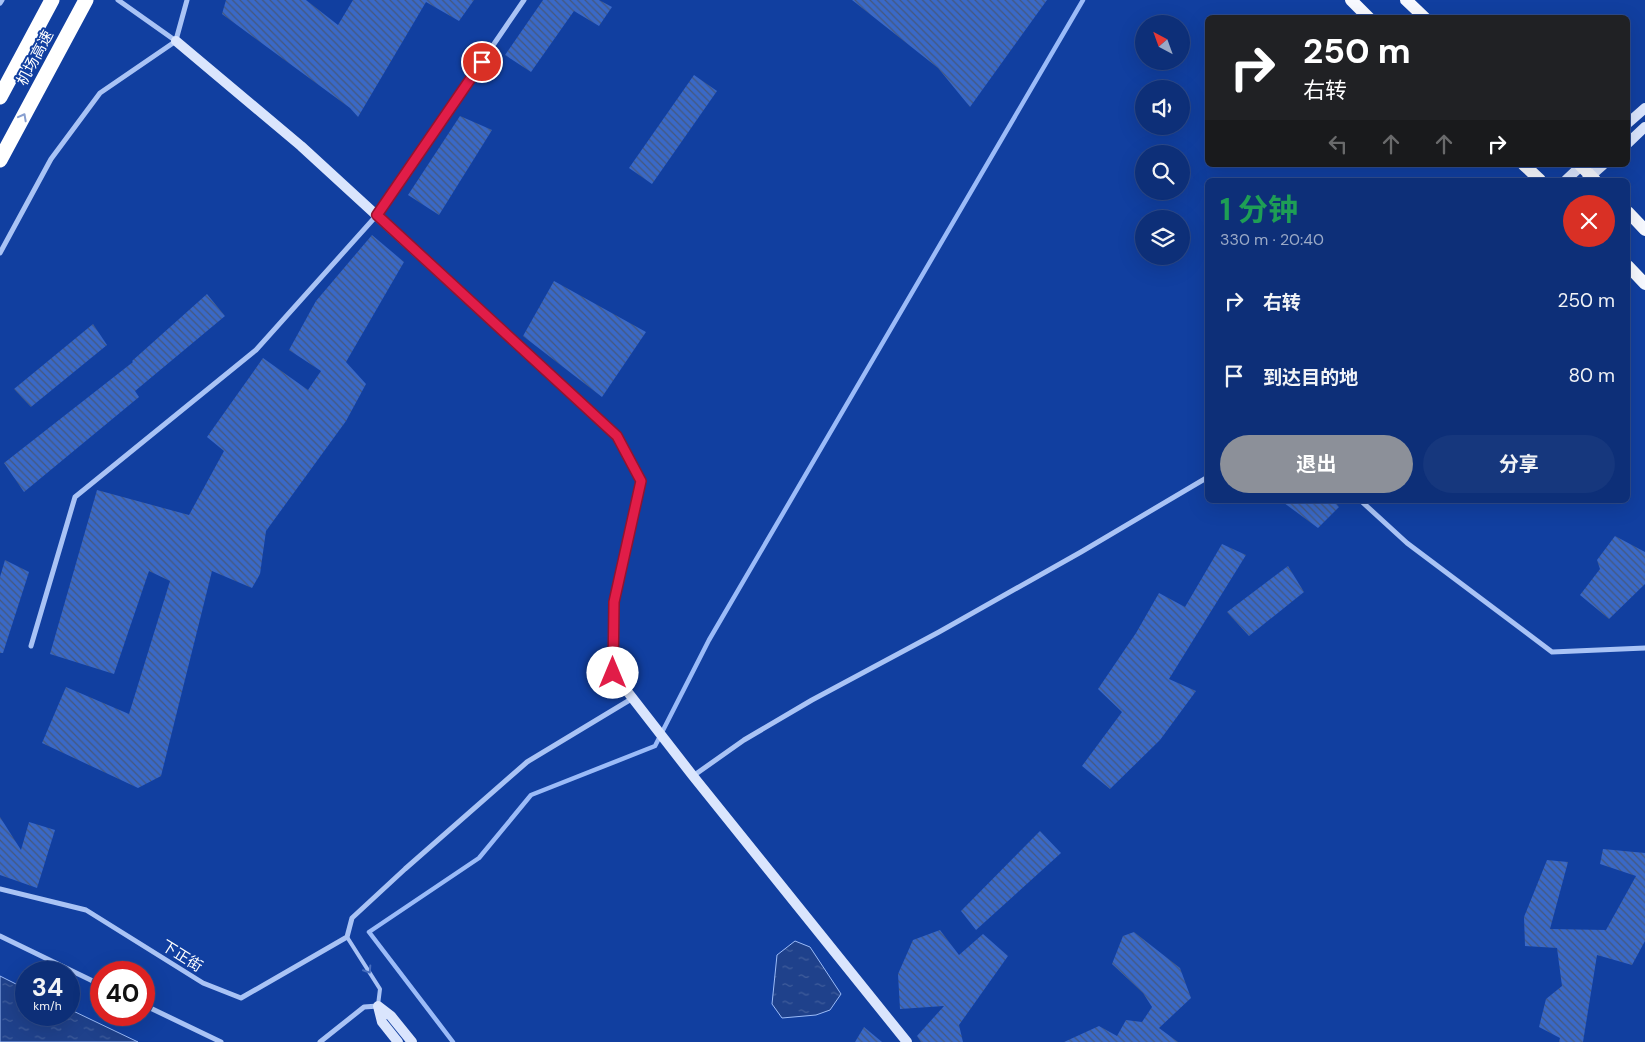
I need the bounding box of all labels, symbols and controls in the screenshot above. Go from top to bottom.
north arrow [1135,15,1190,70]
map controls [1135,15,1190,265]
street label: 机场高速 [12,27,58,89]
text: 250 m [1303,28,1411,74]
icon: right [1220,35,1285,100]
pin [461,41,503,83]
icon: arrive [468,48,496,76]
text: 右转 [1303,76,1347,105]
button: sound [1135,80,1190,135]
one-way arrow [17,113,27,122]
icon: left [1324,130,1352,158]
icon: ahead [1377,130,1405,158]
icon: ahead [1430,130,1458,158]
icon: right [1483,130,1511,158]
button: search [1135,145,1190,200]
text: 1 分钟 [1220,190,1298,229]
button: close [1563,195,1615,247]
button: layers [1135,210,1190,265]
text: 330 m · 20:40 [1220,229,1324,250]
icon: right [1220,287,1248,315]
text: 250 m [1557,288,1615,313]
text: 右转 [1263,290,1301,315]
icon: arrive [1220,362,1248,390]
text: 80 m [1568,363,1615,388]
text: 到达目的地 [1263,365,1358,390]
button: 退出 [1220,435,1413,493]
button: 分享 [1423,435,1615,493]
position arrow [586,646,638,698]
street label: 下正街 [158,936,206,976]
speed limit sign: 40 [90,961,155,1026]
one-way arrow [362,965,371,974]
text: 34 [32,971,63,1004]
text: km/h [33,998,62,1014]

